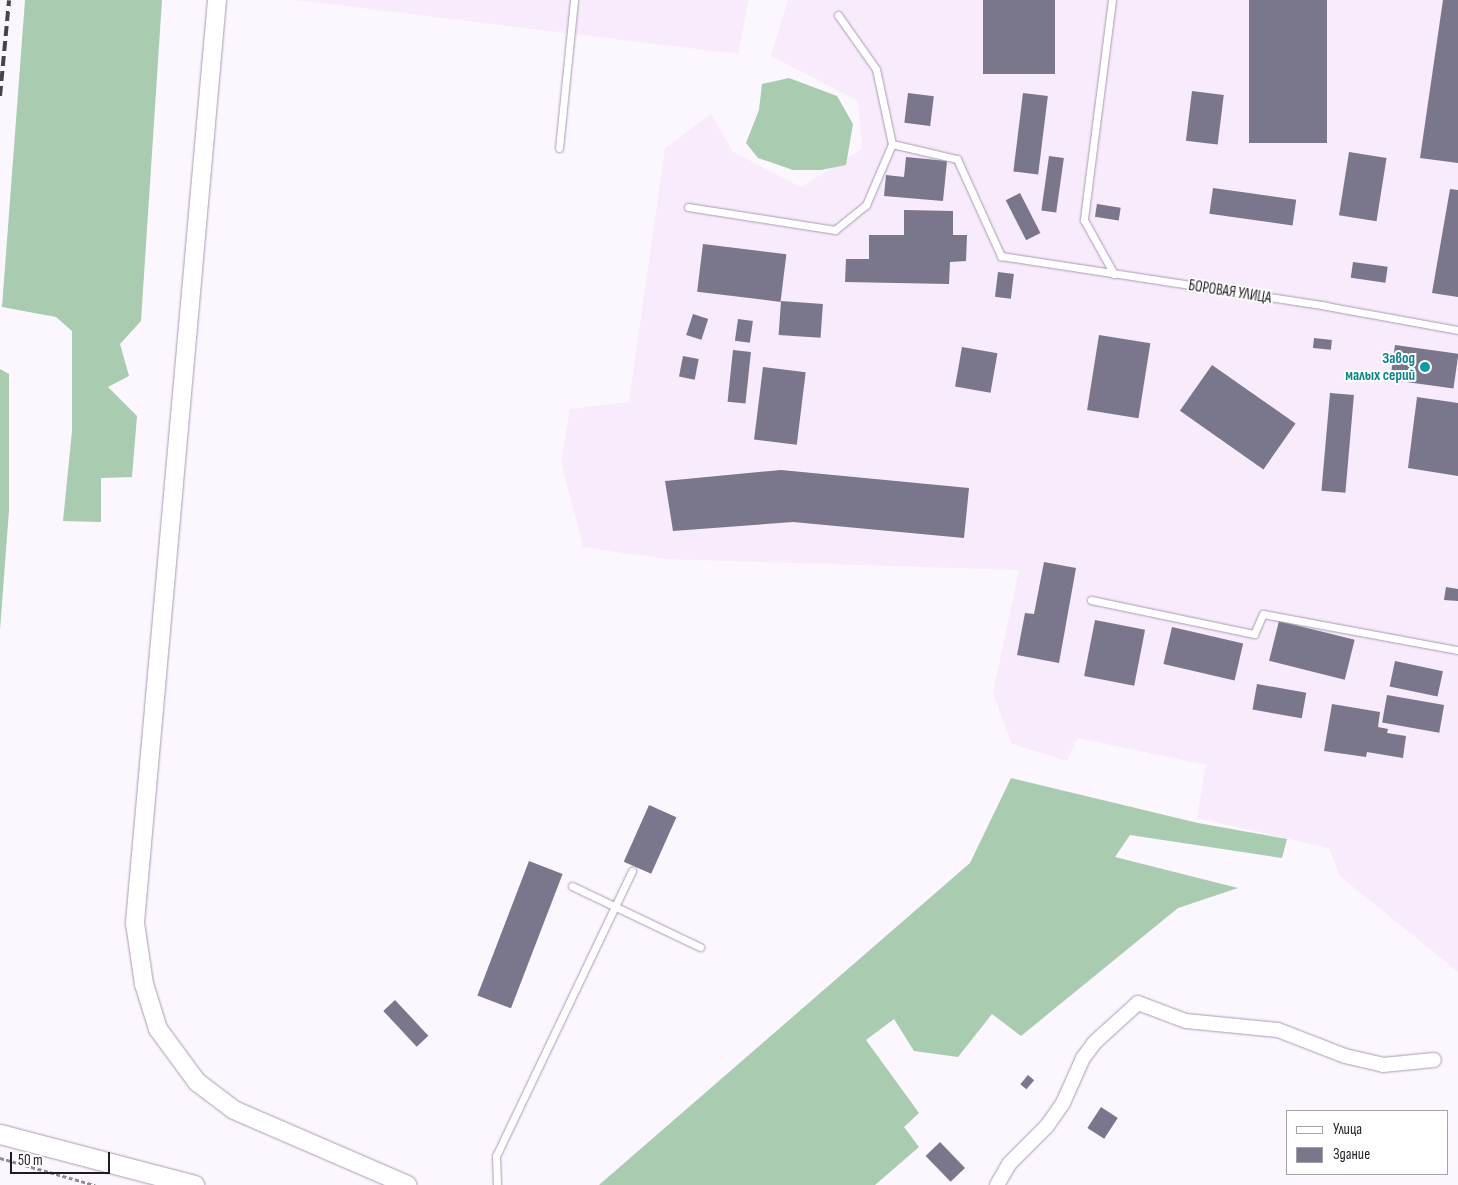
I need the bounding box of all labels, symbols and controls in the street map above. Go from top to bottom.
street label: БОРОВАЯ УЛИЦА [1187,277,1273,307]
place label: Завод малых серий [1345,349,1415,384]
marker: Завод малых серий [1419,361,1431,373]
legend [1286,1110,1448,1175]
text: Улица [1333,1120,1362,1139]
scale bar [12,1142,112,1174]
text: Здание [1333,1145,1370,1164]
text: 50 m [18,1151,43,1170]

